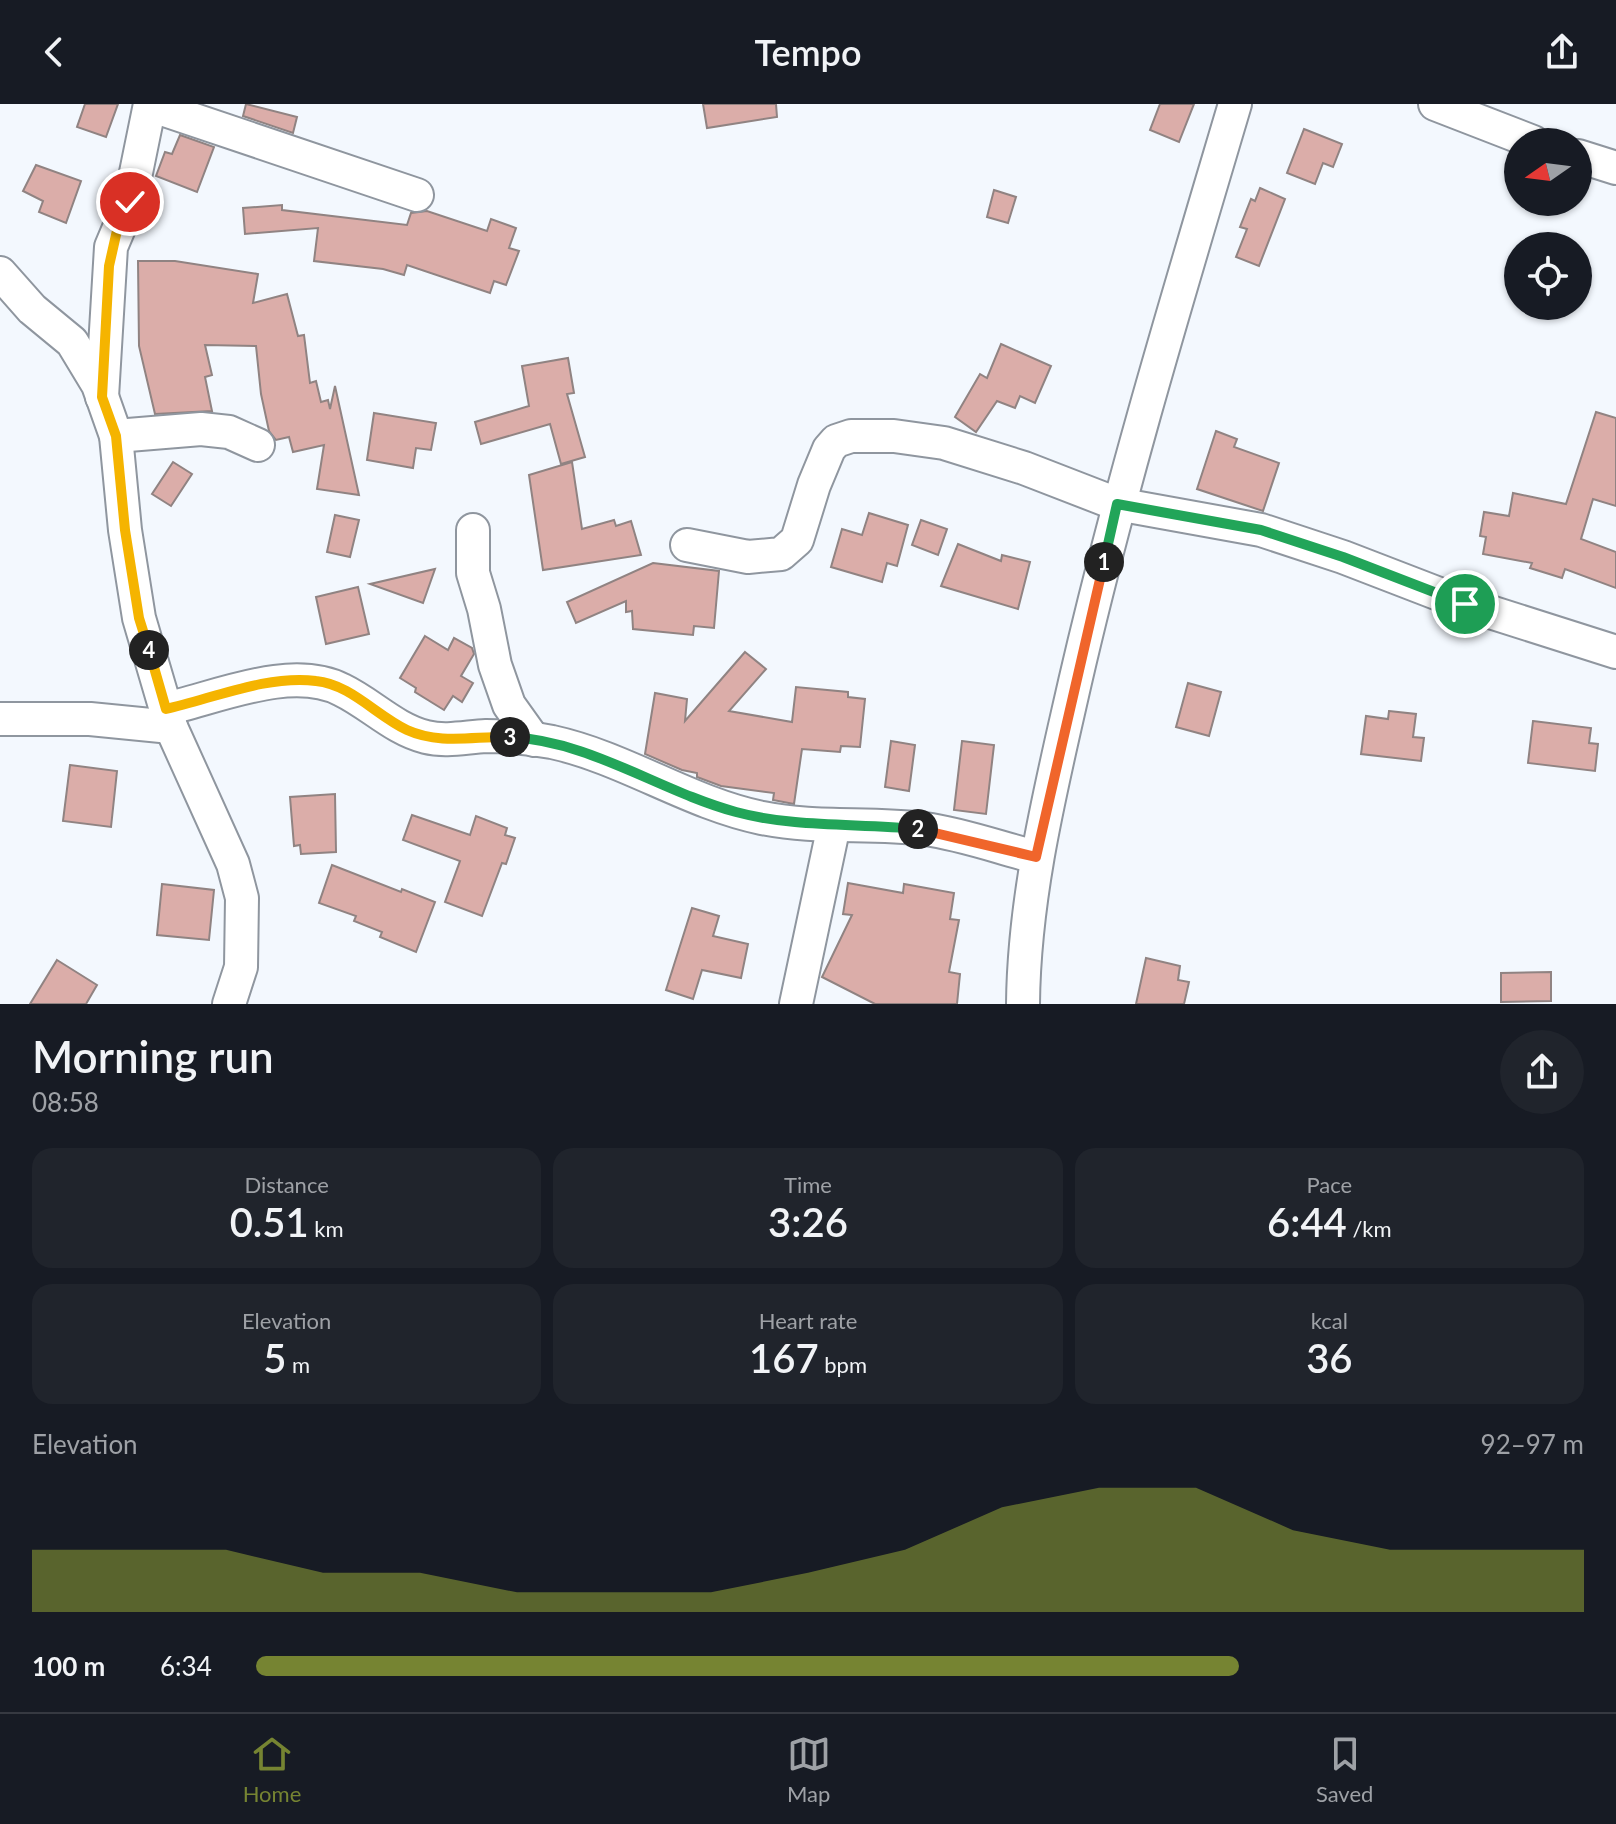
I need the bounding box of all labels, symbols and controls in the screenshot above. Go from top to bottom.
icon: back [32,30,76,74]
text: Tempo [755,30,861,74]
icon: share [1540,30,1584,74]
north arrow [1504,128,1592,216]
map controls [1504,128,1592,320]
pin [96,168,164,236]
icon: check [108,180,152,224]
button: locate [1504,232,1592,320]
pin: 1 [1084,542,1124,582]
text: 1 [1098,548,1110,575]
pin [1431,570,1499,638]
icon: arrive [1443,582,1487,626]
pin: 4 [129,630,169,670]
text: 4 [143,636,155,663]
pin: 3 [490,717,530,757]
text: 3 [504,723,516,750]
pin: 2 [898,809,938,849]
text: 2 [912,815,924,842]
text: Morning run [32,1030,274,1082]
button: share [1500,1030,1584,1114]
text: 08:58 [32,1086,99,1118]
text: Distance [244,1171,329,1198]
text: Time [784,1171,832,1198]
text: Pace [1306,1171,1352,1198]
text: 0.51 [230,1198,309,1246]
text: 3:26 [768,1198,848,1246]
text: 6:44 [1267,1198,1347,1246]
text: km [309,1215,344,1242]
text: /km [1347,1215,1392,1242]
text: Elevation [242,1307,331,1334]
text: Heart rate [759,1307,857,1334]
text: kcal [1311,1307,1348,1334]
text: 5 [263,1334,286,1382]
text: 167 [749,1334,819,1382]
text: 36 [1306,1334,1353,1382]
text: m [286,1351,310,1378]
text: bpm [819,1351,867,1378]
text: Elevation [32,1428,138,1460]
text: 92–97 m [1481,1428,1584,1460]
text: 100 m [32,1650,105,1682]
text: 6:34 [160,1650,212,1682]
tab: Home [243,1732,301,1807]
tab: Map [787,1732,831,1807]
tab: Saved [1316,1732,1373,1807]

